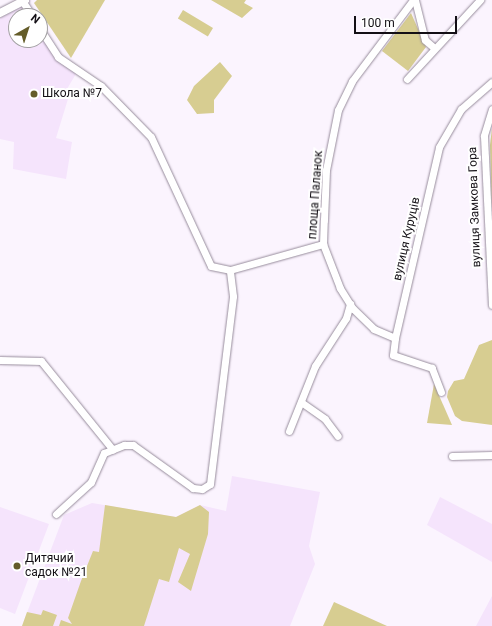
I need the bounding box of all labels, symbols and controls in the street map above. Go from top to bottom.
north arrow [8,8,48,48]
scale bar [356,8,459,34]
text: N [28,12,42,27]
text: 100 m [361,16,395,30]
place label: Школа №7 [42,87,102,101]
marker: Школа №7 [29,89,39,99]
street label: вулиця Замкова Гора [466,146,484,268]
street label: площа Паланок [306,150,326,240]
street label: вулиця Куруців [390,196,424,282]
place label: Дитячий садок №21 [25,552,87,580]
marker: Дитячий садок №21 [12,561,22,571]

